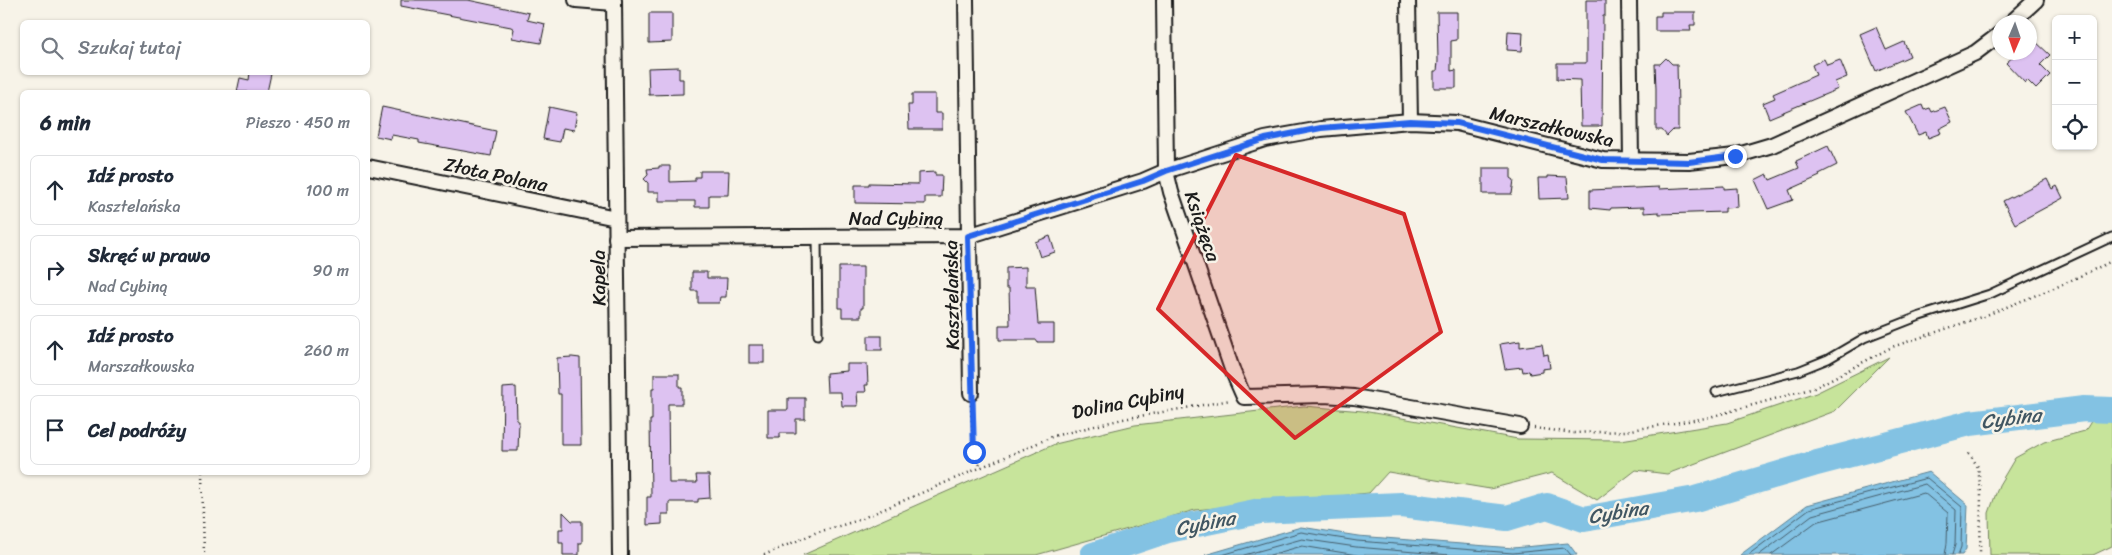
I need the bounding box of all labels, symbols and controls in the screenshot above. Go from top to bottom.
north arrow [1992,15,2037,60]
map controls [2052,15,2097,150]
button: + [2052,15,2097,60]
search box [20,20,370,75]
text: Szukaj tutaj [78,31,181,64]
icon: search [38,34,66,62]
button: − [2052,60,2097,105]
street label: Marszałkowska [1487,96,1618,157]
text: 6 min [40,104,91,142]
button: locate [2052,105,2097,150]
text: Pieszo · 450 m [246,108,350,137]
route end [1724,145,1747,168]
street label: Złota Polana [441,147,551,202]
text: Idź prosto [88,159,174,192]
icon: ahead [41,176,69,204]
text: 100 m [305,176,349,205]
street label: Książęca [1175,186,1230,266]
text: Kasztelańska [88,192,181,221]
street label: Nad Cybiną [849,202,944,235]
text: Skręć w prawo [88,239,210,272]
street label: Kasztelańska [934,239,969,350]
street label: Kapela [582,249,615,306]
icon: right [41,256,69,284]
text: 90 m [313,256,349,285]
text: Nad Cybiną [88,272,168,301]
text: Idź prosto [88,319,174,352]
icon: ahead [41,336,69,364]
text: 260 m [304,336,349,365]
text: Marszałkowska [88,352,194,381]
street label: Dolina Cybiny [1069,374,1187,429]
water label: Cybina [1979,397,2046,440]
text: Cel podróży [88,414,186,447]
icon: arrive [41,416,69,444]
route start [963,441,986,464]
water label: Cybina [1586,490,1653,534]
water label: Cybina [1172,500,1241,546]

